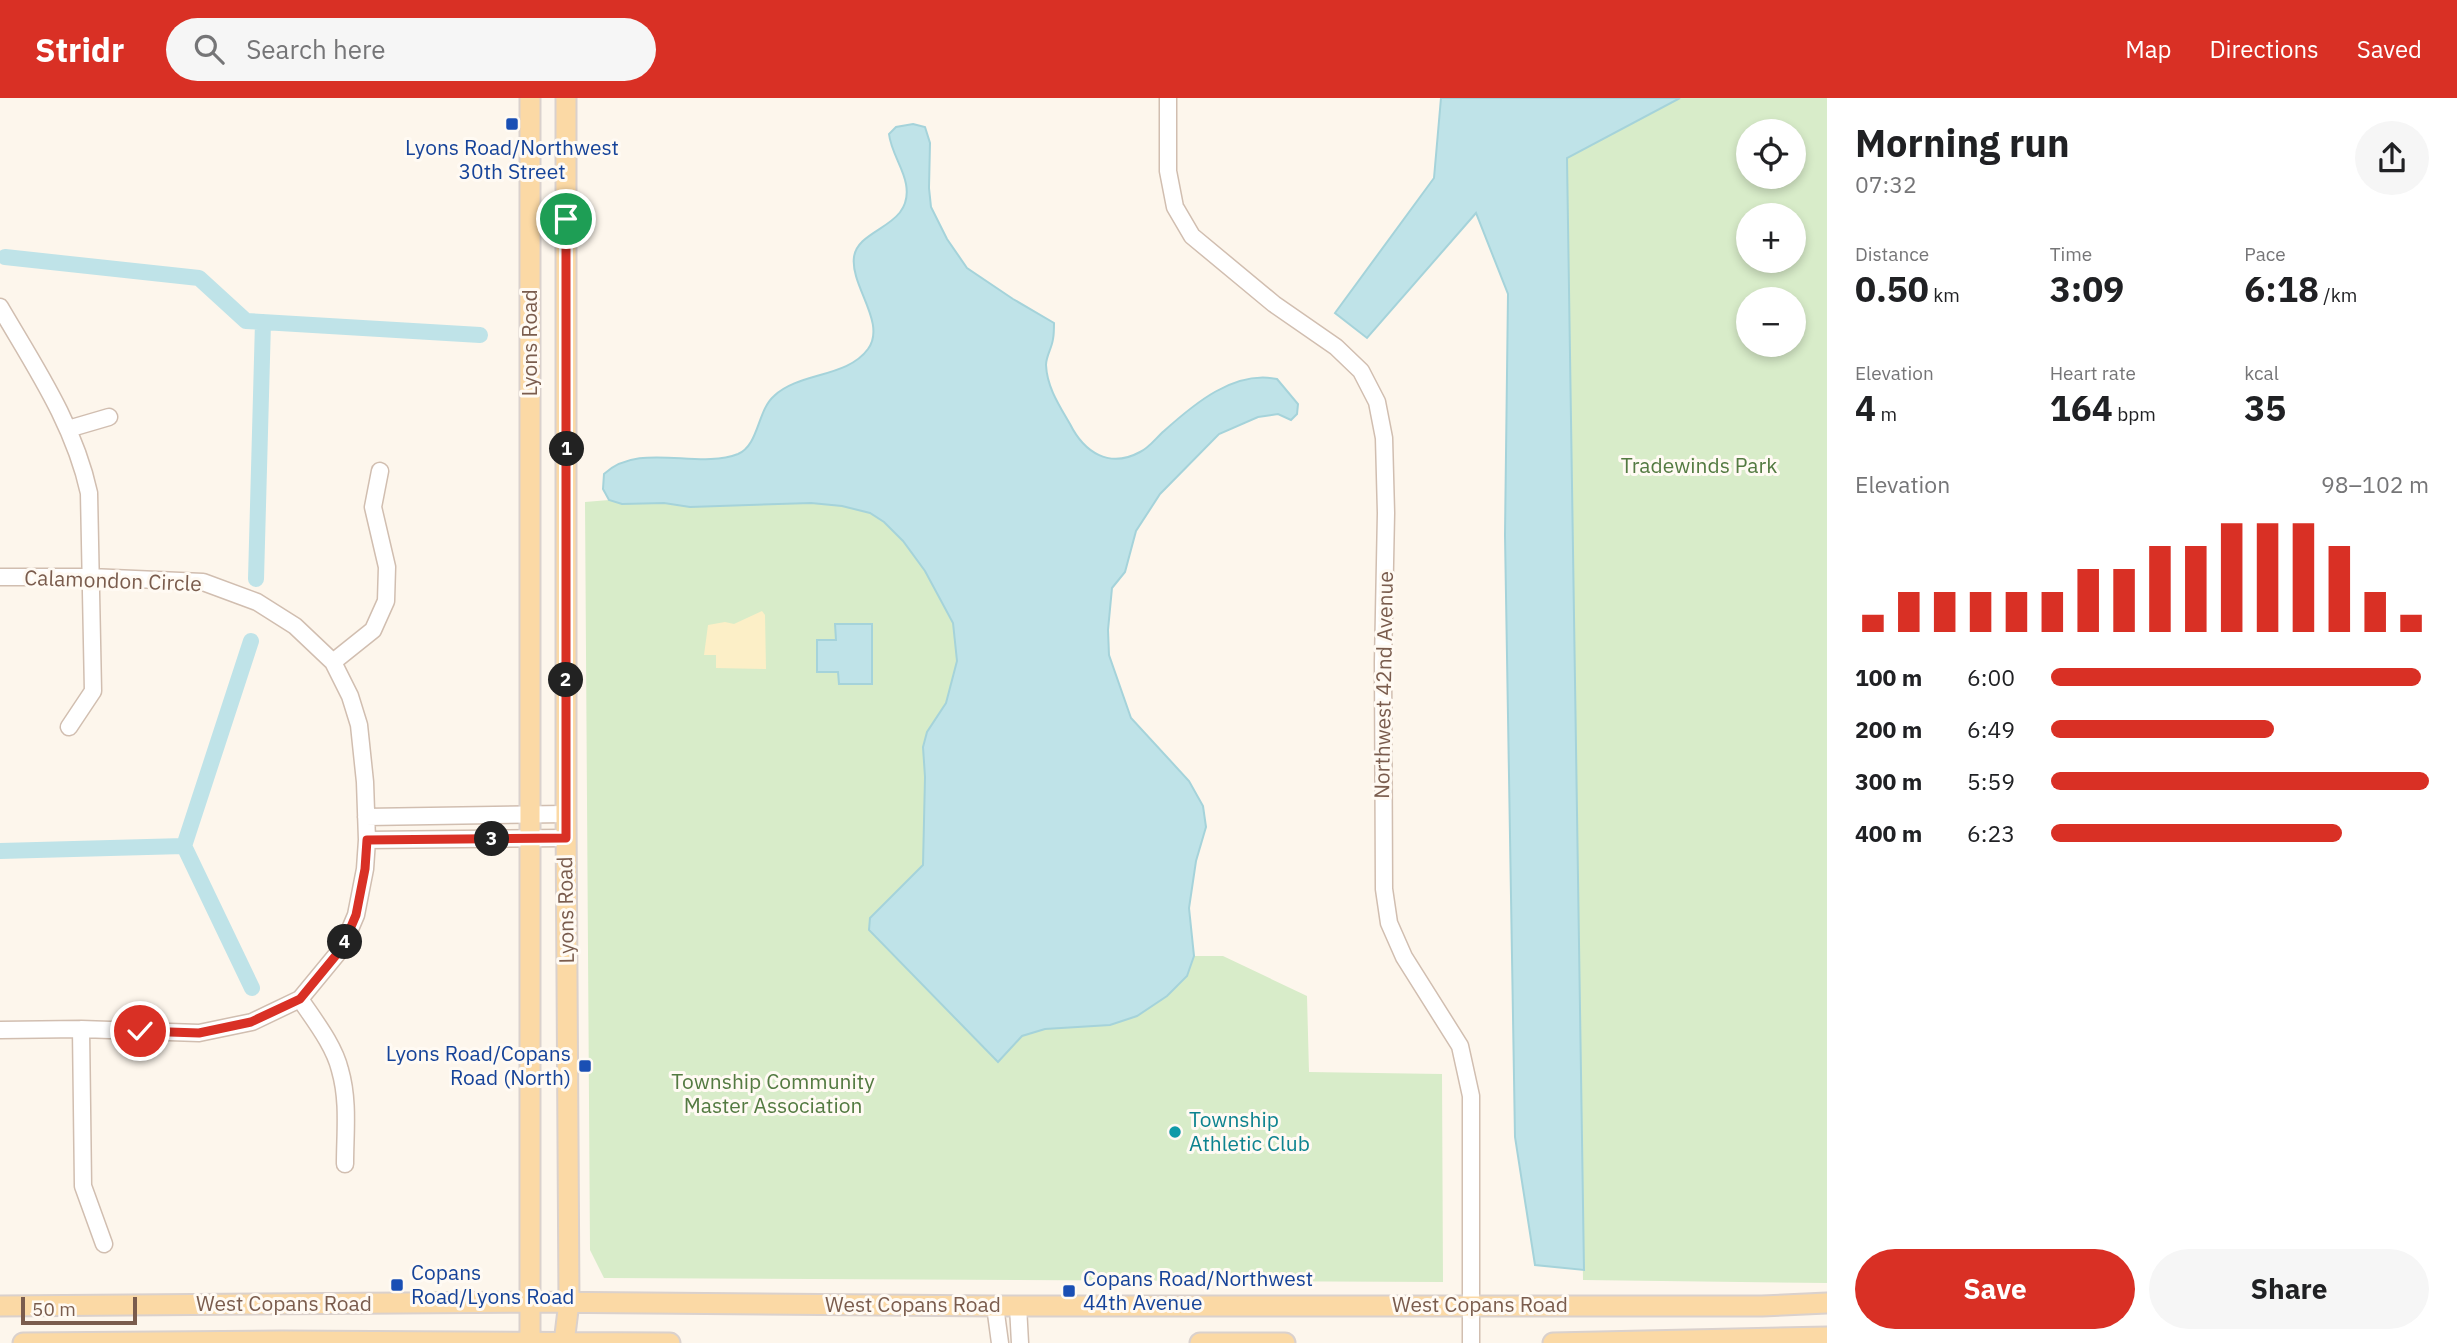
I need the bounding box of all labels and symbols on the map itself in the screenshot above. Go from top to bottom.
marker: Lyons Road/Northwest 30th Street [504,116,520,132]
place label: Lyons Road/Northwest 30th Street [405,133,619,185]
pin [536,189,596,249]
street label: Lyons Road [515,289,543,397]
pin: 1 [550,432,584,466]
park label: Tradewinds Park [1621,451,1777,479]
street label: Calamondon Circle [24,563,202,597]
street label: Northwest 42nd Avenue [1367,571,1399,799]
pin: 2 [548,662,584,698]
pin: 3 [475,822,510,856]
street label: Lyons Road [550,856,580,964]
pin: 4 [328,924,362,960]
pin [110,1001,170,1061]
place label: Lyons Road/Copans Road (North) [386,1039,571,1091]
marker: Lyons Road/Copans Road (North) [577,1058,593,1074]
park label: Township Community Master Association [671,1067,875,1119]
place label: Township Athletic Club [1189,1105,1310,1157]
marker: Township Athletic Club [1167,1124,1183,1140]
place label: Copans Road/Lyons Road [411,1258,575,1310]
place label: Copans Road/Northwest 44th Avenue [1083,1264,1313,1316]
marker: Copans Road/Lyons Road [389,1277,405,1293]
marker: Copans Road/Northwest 44th Avenue [1061,1283,1077,1299]
street label: West Copans Road [196,1289,372,1317]
street label: West Copans Road [825,1290,1001,1318]
street label: West Copans Road [1392,1290,1568,1318]
scale bar [21,1294,136,1326]

